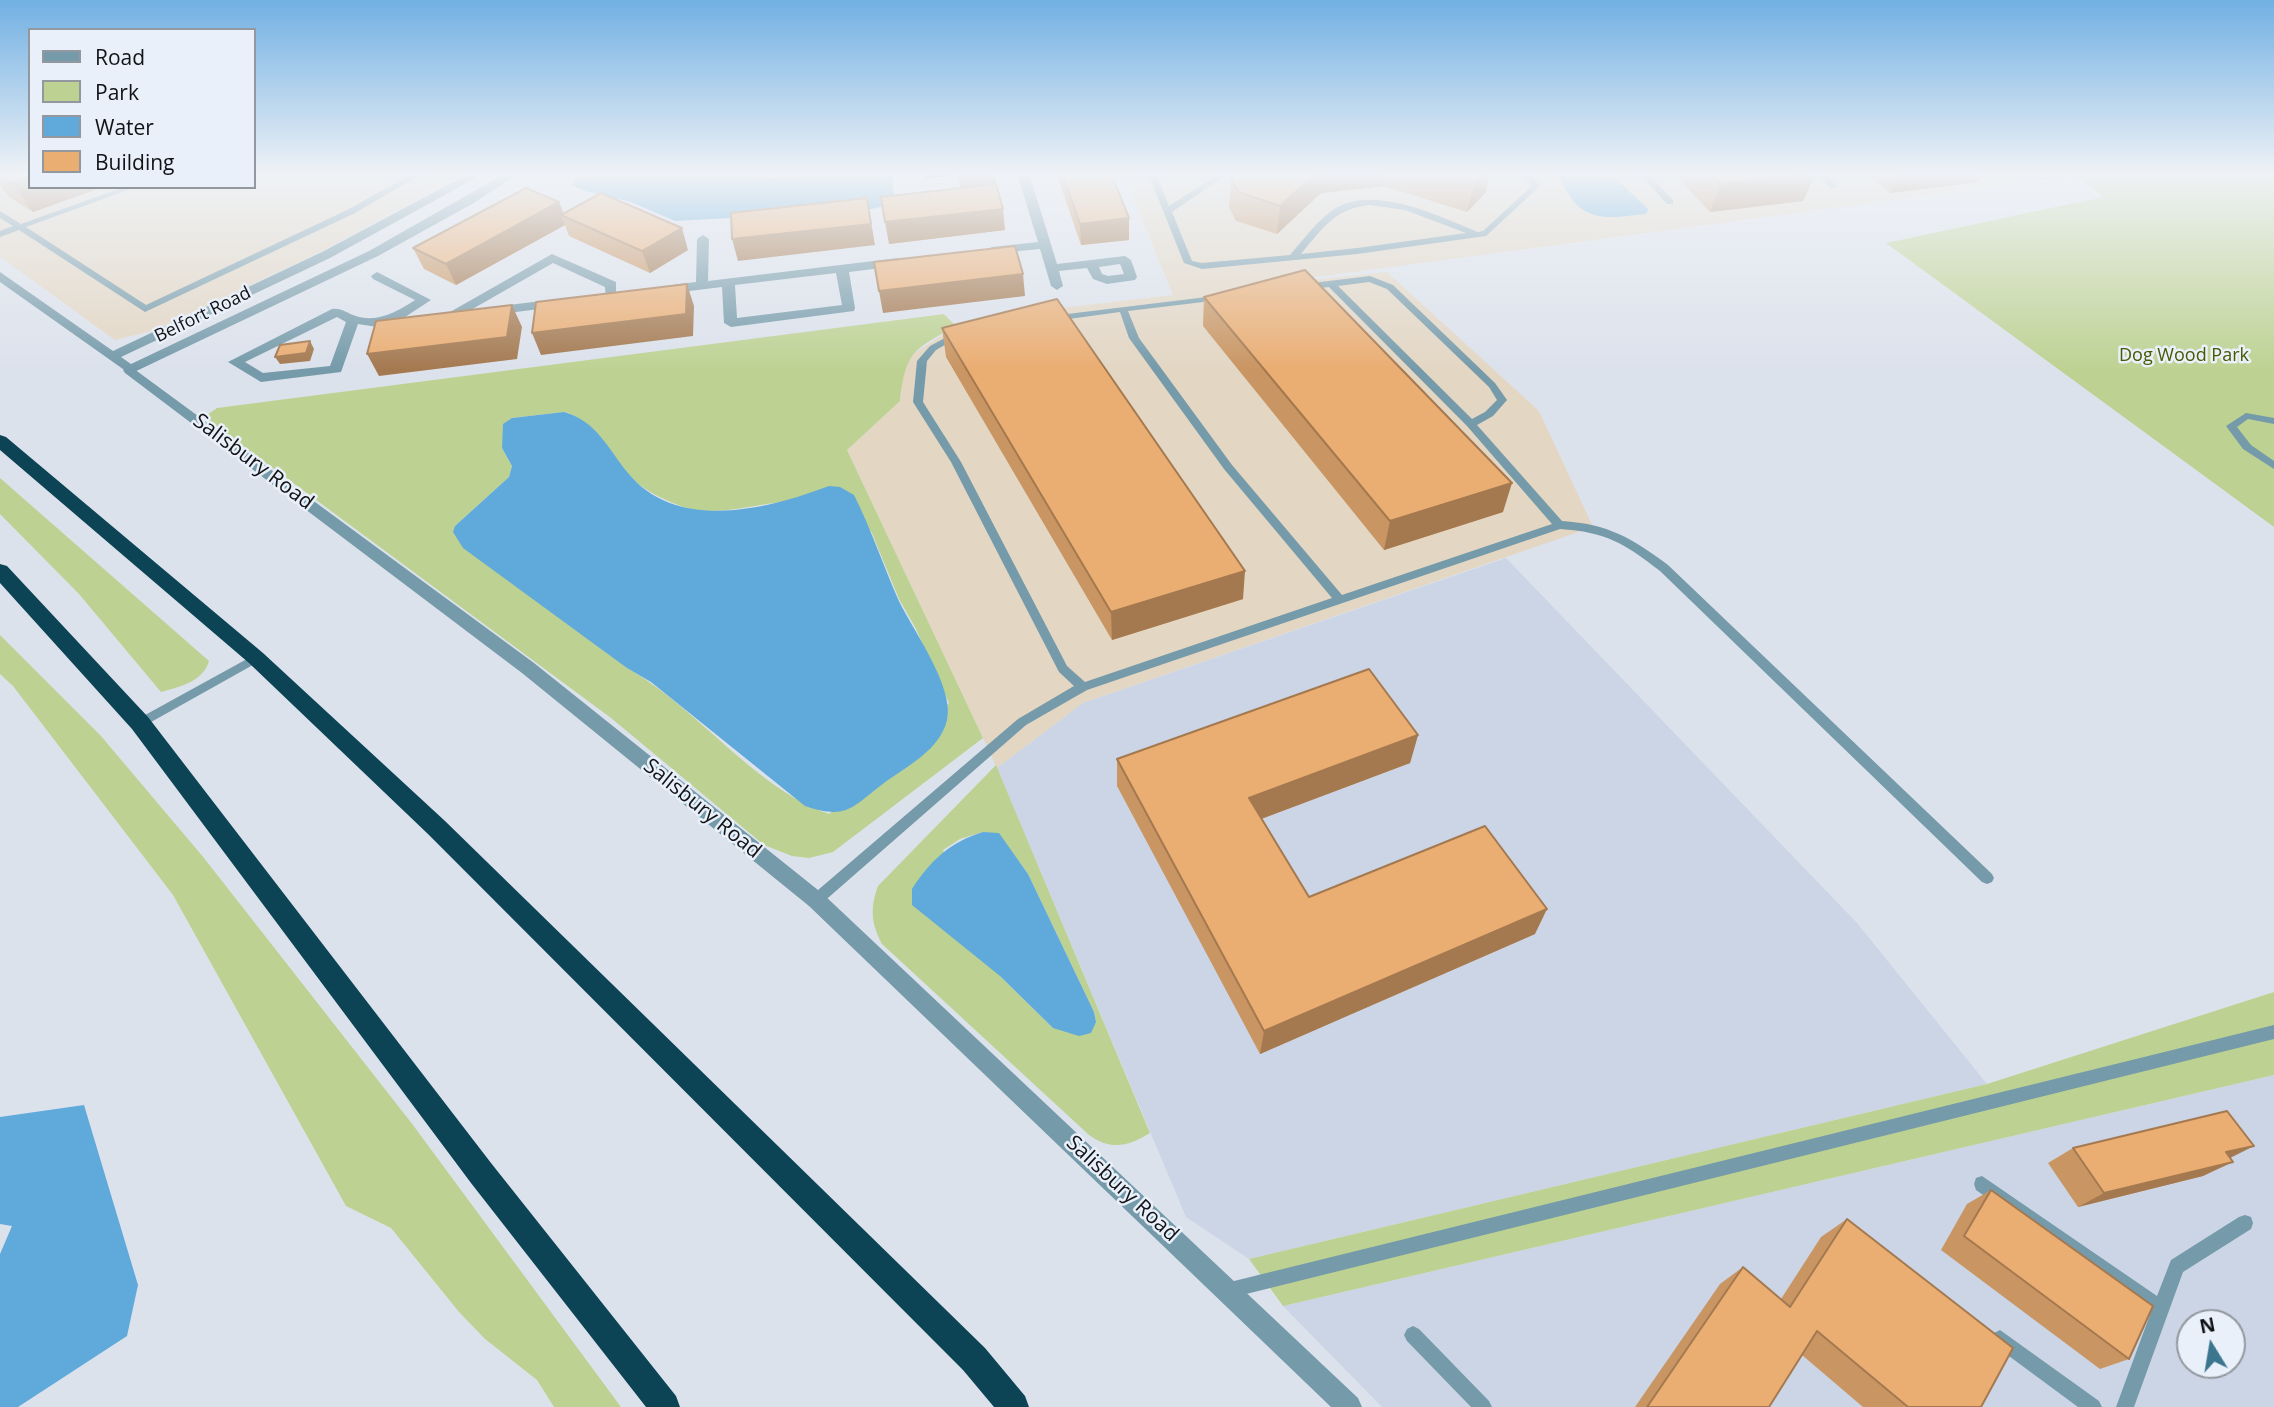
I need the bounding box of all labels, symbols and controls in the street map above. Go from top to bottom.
legend [28,28,256,189]
text: Road [95,43,145,71]
text: Park [95,78,139,106]
text: Water [95,113,154,141]
text: Building [95,148,174,176]
street label: Belfort Road [151,282,255,348]
park label: Dog Wood Park [2119,345,2249,367]
street label: Salisbury Road [188,409,318,515]
street label: Salisbury Road [638,754,766,864]
street label: Salisbury Road [1061,1131,1183,1247]
north arrow [2176,1309,2246,1379]
text: N [2197,1311,2217,1340]

